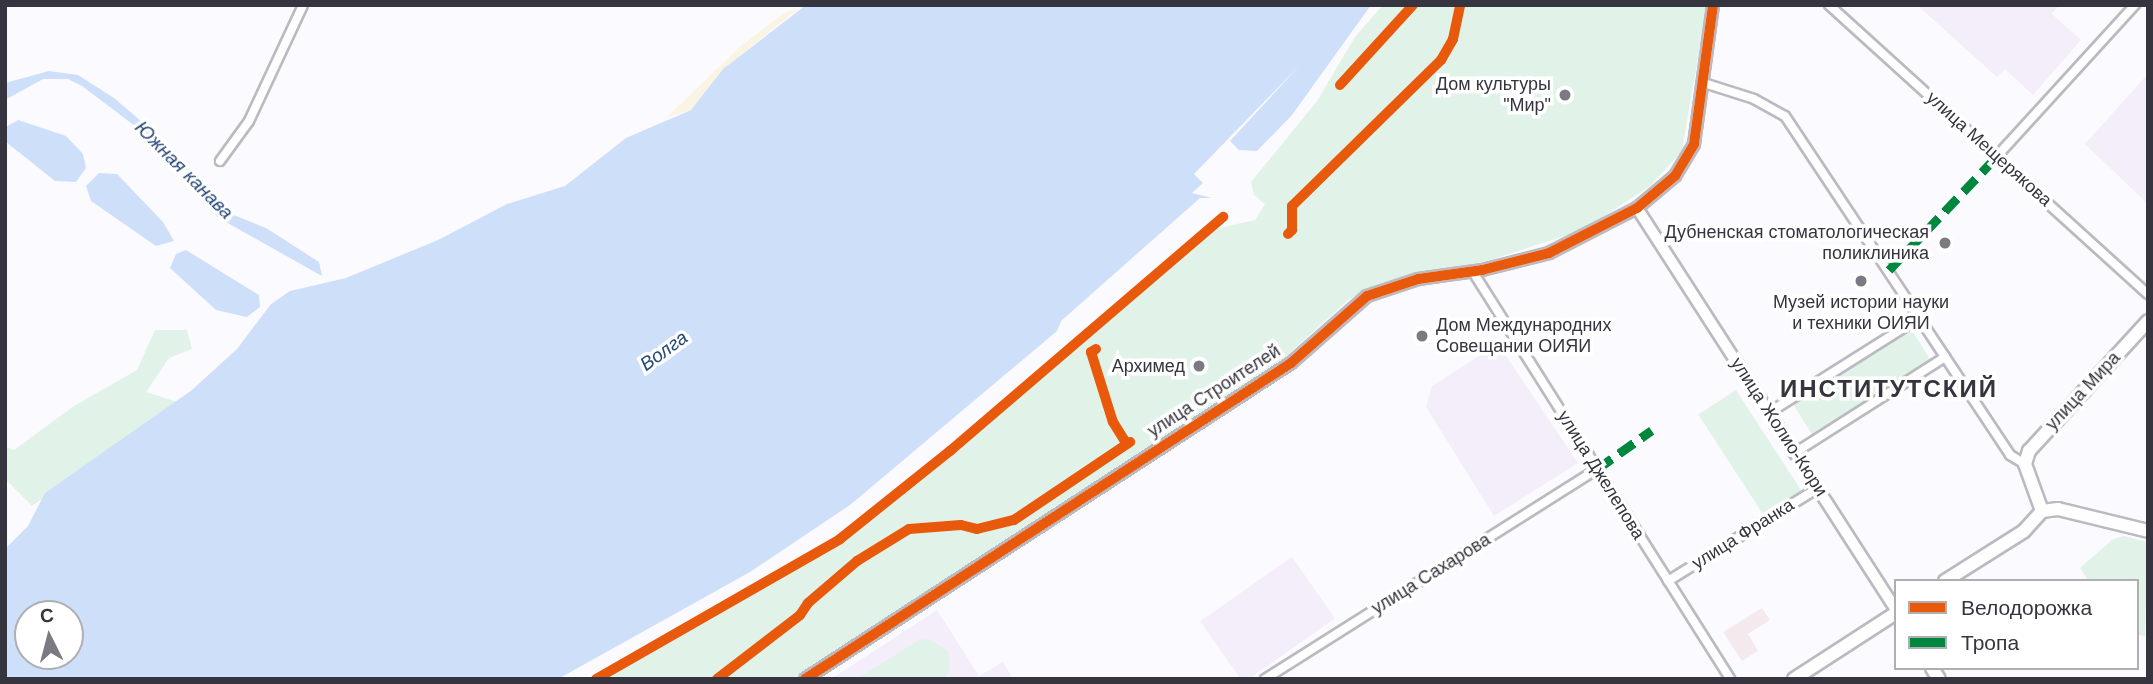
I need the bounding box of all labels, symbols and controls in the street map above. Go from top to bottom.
place label: Дом культуры "Мир" [1436,74,1551,116]
marker: Дом культуры "Мир" [1557,87,1573,103]
street label: улица Мещерякова [1922,87,2056,211]
water label: Южная канава [130,116,238,224]
place label: Дубненская стоматологическая поликлиника [1665,222,1929,264]
marker: Дубненская стоматологическая поликлиника [1935,233,1955,253]
marker: Музей истории науки и техники ОИЯИ [1853,273,1869,289]
place label: Музей истории науки и техники ОИЯИ [1773,292,1949,334]
place label: Дом Международних Совещании ОИЯИ [1436,315,1611,358]
water label: Волга [636,326,692,376]
marker: Дом Международних Совещании ОИЯИ [1414,328,1430,344]
street label: улица Строителей [1144,340,1284,442]
street label: улица Мира [2041,347,2125,435]
street label: улица Жолио-Кюри [1726,354,1832,500]
place label: Архимед [1112,355,1185,377]
marker: Архимед [1191,358,1207,374]
district label: ИНСТИТУТСКИЙ [1782,375,1996,403]
street label: улица Джелепова [1553,407,1649,543]
street label: улица Франка [1688,494,1798,574]
street label: улица Сахарова [1368,529,1494,619]
legend [1894,579,2139,670]
text: Велодорожка [1961,596,2092,619]
north arrow [14,600,84,670]
text: С [39,604,55,627]
text: Тропа [1961,631,2019,654]

